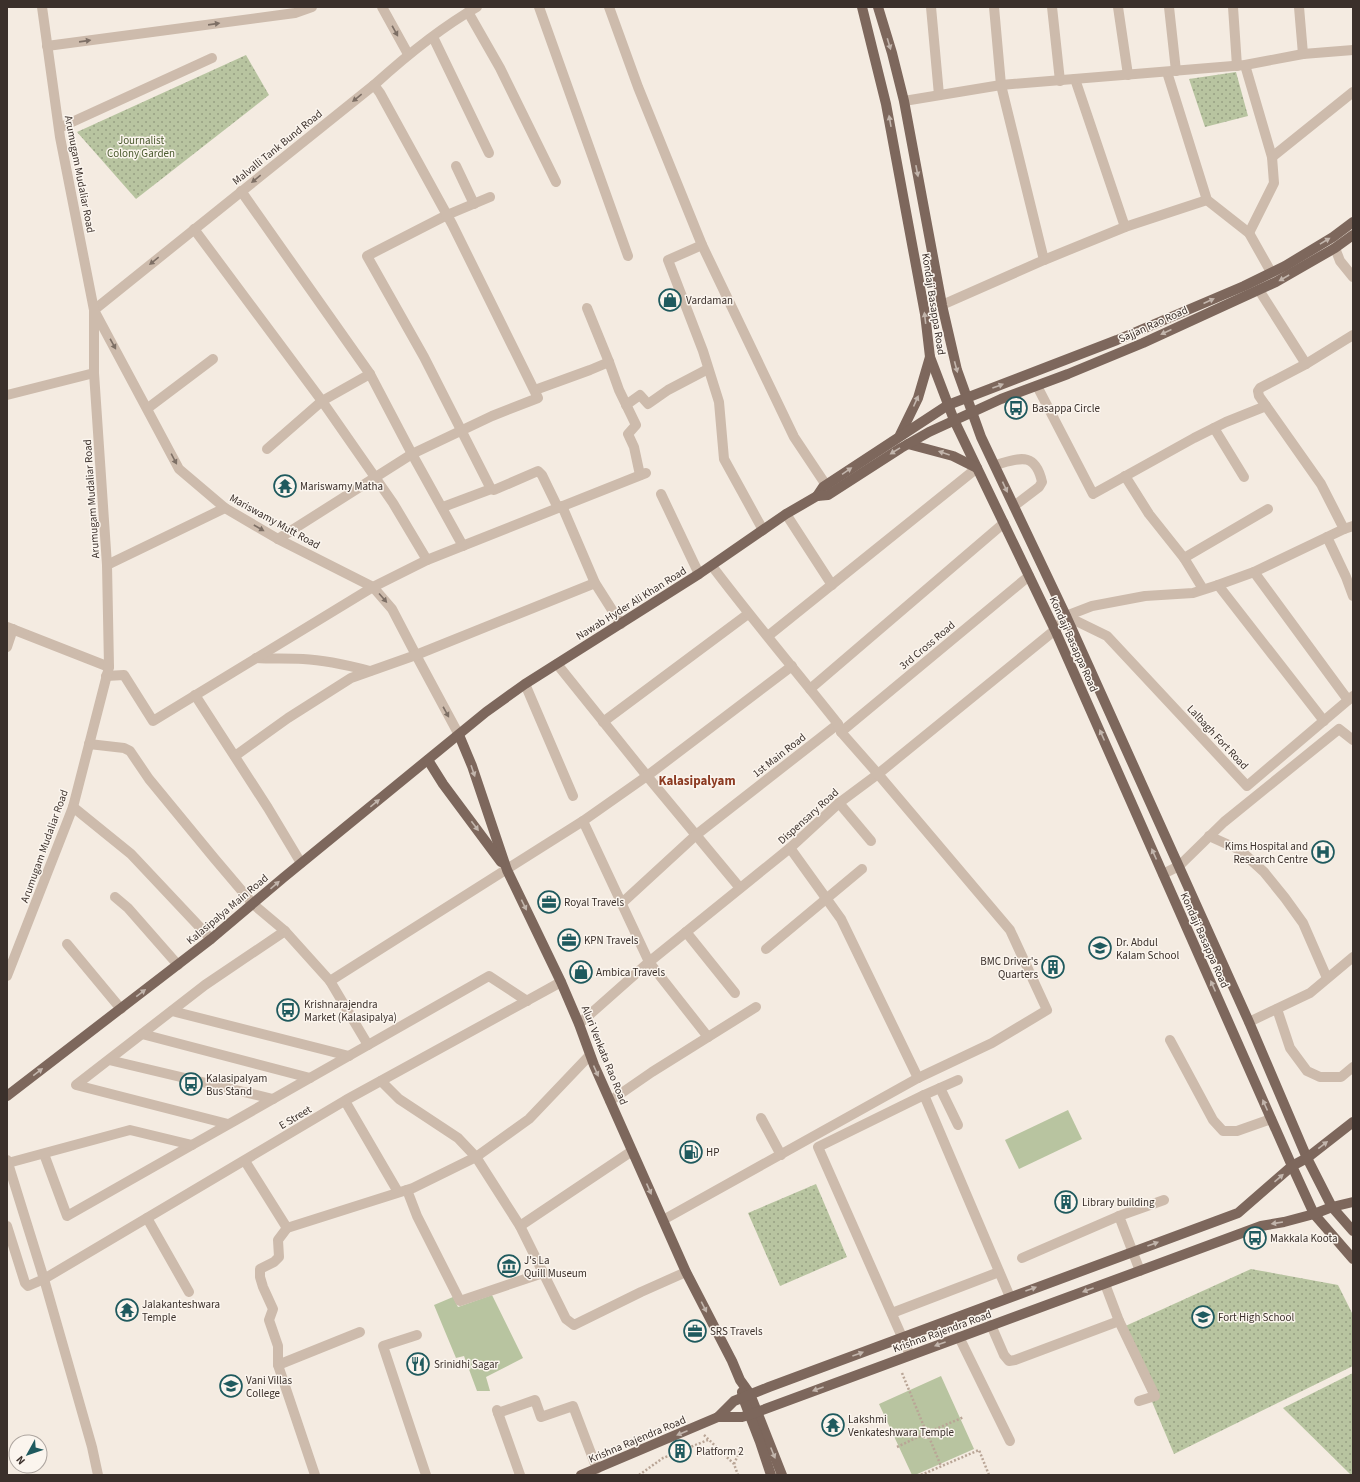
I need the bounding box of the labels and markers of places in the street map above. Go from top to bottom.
shop icon: Vardaman [657,287,683,313]
place label: Vardaman [686,293,733,308]
bus stop icon: Basappa Circle [1003,395,1029,421]
place label: Basappa Circle [1032,401,1100,416]
temple icon: Mariswamy Matha [272,473,298,499]
place label: Mariswamy Matha [300,479,383,494]
place label: Kims Hospital and Research Centre [1225,839,1309,867]
hospital icon: Kims Hospital and Research Centre [1310,839,1336,865]
office icon: Royal Travels [536,889,562,915]
place label: Royal Travels [564,895,624,910]
office icon: KPN Travels [556,927,582,953]
place label: KPN Travels [584,933,639,948]
school or university icon: Dr. Abdul Kalam School [1087,935,1113,961]
place label: Dr. Abdul Kalam School [1116,935,1179,963]
place label: BMC Driver's Quarters [980,954,1038,982]
building icon: BMC Driver's Quarters [1040,954,1066,980]
shop icon: Ambica Travels [568,959,594,985]
place label: Ambica Travels [596,965,665,980]
bus stop icon: Krishnarajendra Market (Kalasipalya) [275,997,301,1023]
place label: Krishnarajendra Market (Kalasipalya) [304,997,397,1025]
bus stop icon: Kalasipalyam Bus Stand [178,1071,204,1097]
place label: Kalasipalyam Bus Stand [206,1071,267,1099]
fuel station icon: HP [678,1139,704,1165]
place label: HP [706,1145,719,1160]
building icon: Library building [1053,1189,1079,1215]
place label: Library building [1082,1195,1155,1210]
bus stop icon: Makkala Koota [1242,1225,1268,1251]
place label: Makkala Koota [1270,1231,1337,1246]
museum icon: J's La Quill Museum [496,1253,522,1279]
place label: J's La Quill Museum [524,1253,587,1281]
temple icon: Jalakanteshwara Temple [114,1297,140,1323]
place label: Jalakanteshwara Temple [142,1297,220,1325]
school or university icon: Fort High School [1190,1304,1216,1330]
place label: Fort High School [1218,1310,1294,1325]
office icon: SRS Travels [682,1318,708,1344]
place label: SRS Travels [710,1324,763,1339]
restaurant icon: Srinidhi Sagar [405,1351,431,1377]
place label: Srinidhi Sagar [434,1357,498,1372]
school or university icon: Vani Villas College [218,1373,244,1399]
place label: Vani Villas College [246,1373,292,1401]
temple icon: Lakshmi Venkateshwara Temple [820,1412,846,1438]
place label: Lakshmi Venkateshwara Temple [848,1412,955,1440]
building icon: Platform 2 [667,1438,693,1464]
place label: Platform 2 [696,1444,744,1459]

